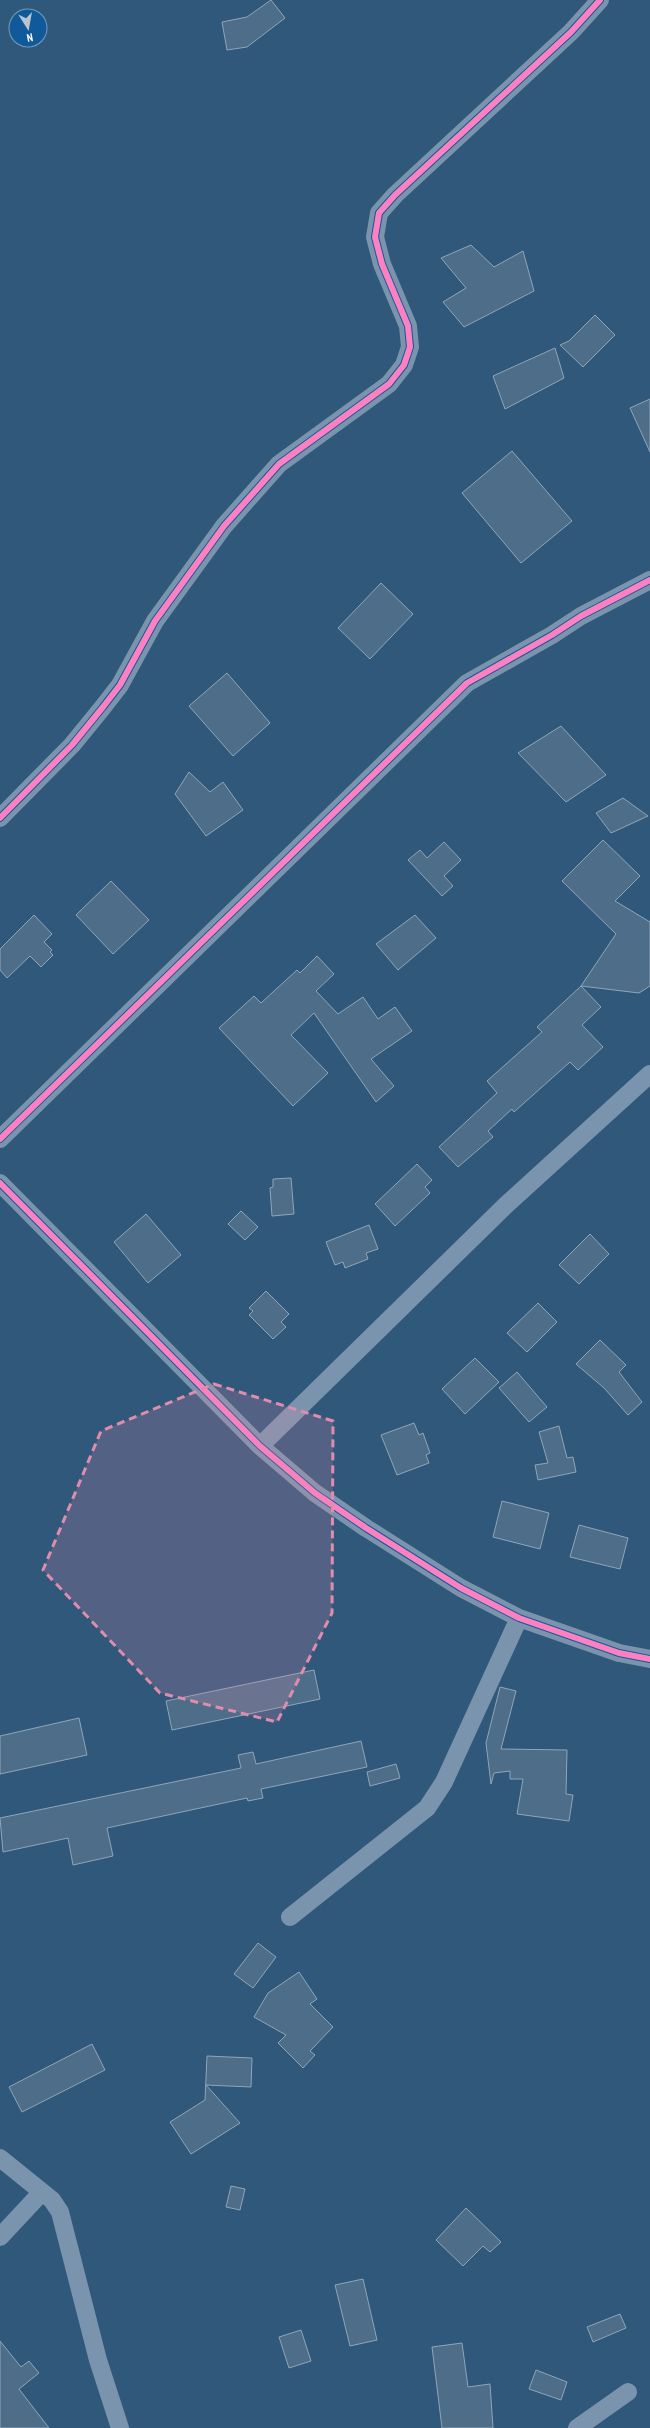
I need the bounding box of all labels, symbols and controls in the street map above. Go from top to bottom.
north arrow [8,8,48,48]
text: N [26,30,34,45]

